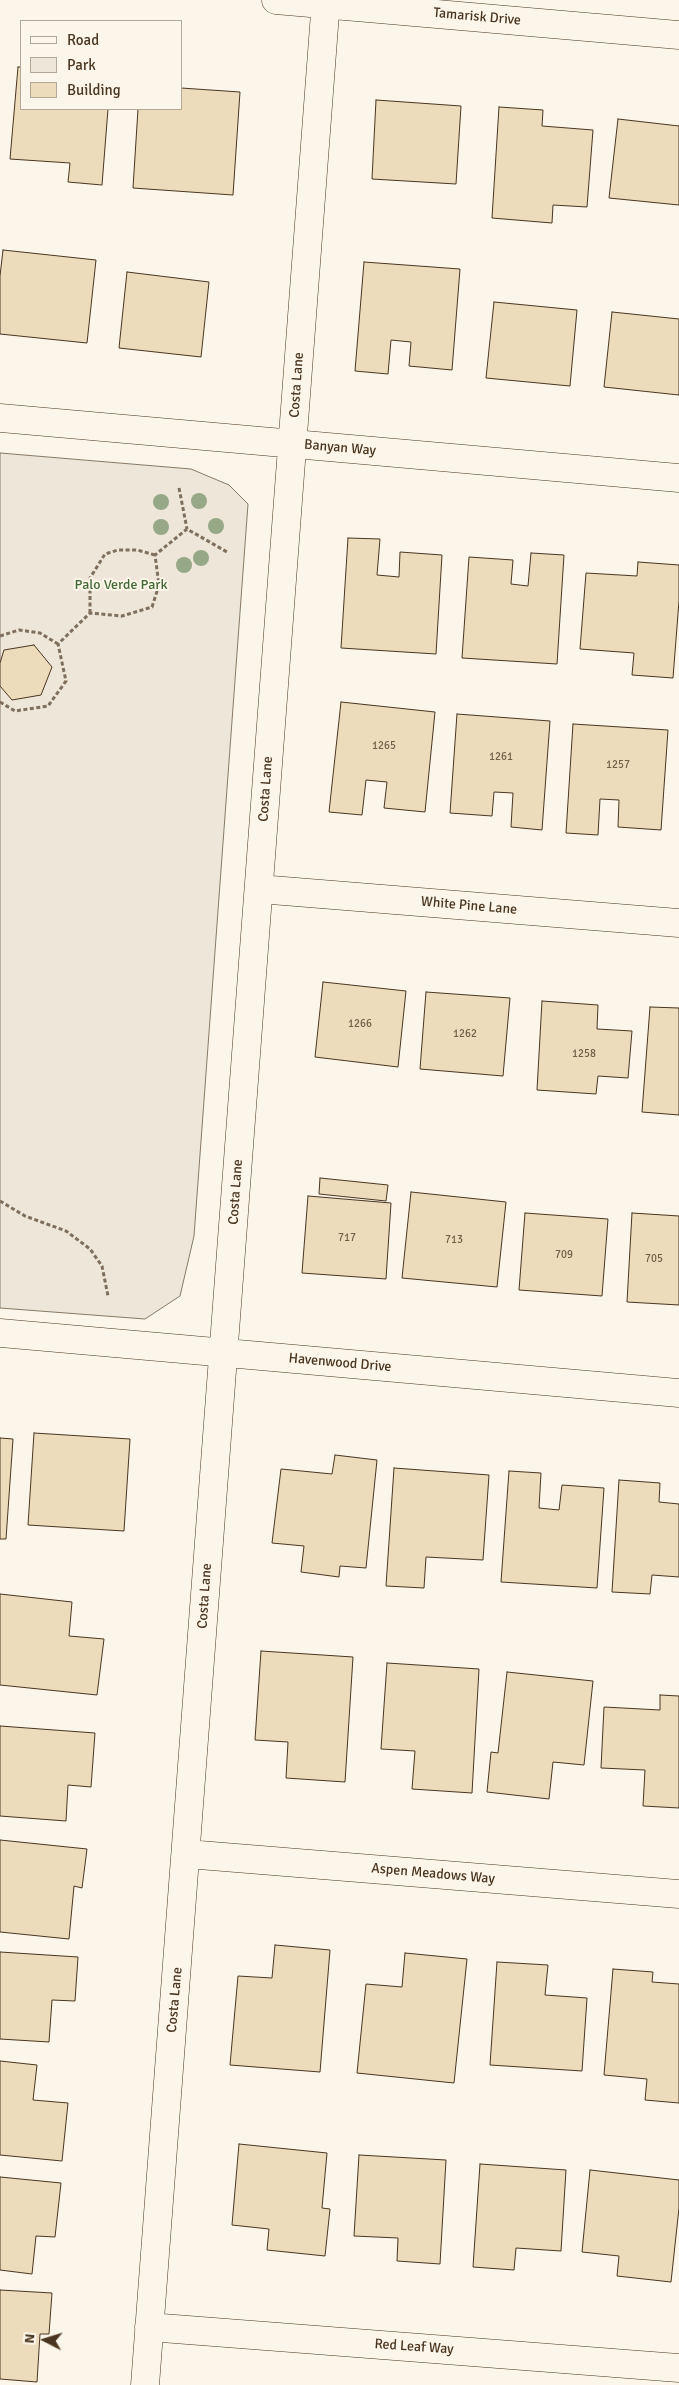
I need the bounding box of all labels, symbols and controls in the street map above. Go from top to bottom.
street label: Tamarisk Drive [432,5,522,29]
legend [20,20,182,110]
text: Road [67,31,99,49]
text: Park [67,56,96,74]
text: Building [67,81,121,99]
street label: Costa Lane [286,352,308,418]
street label: Banyan Way [303,436,377,460]
park label: Palo Verde Park [75,577,167,593]
house number: 1265 [372,739,396,753]
house number: 1261 [489,750,513,764]
street label: Costa Lane [255,756,277,822]
house number: 1257 [606,758,630,772]
street label: White Pine Lane [420,893,518,919]
house number: 1266 [348,1017,372,1031]
house number: 1262 [453,1027,477,1041]
house number: 1258 [572,1047,596,1061]
street label: Costa Lane [225,1159,247,1225]
house number: 717 [338,1231,356,1245]
house number: 713 [445,1233,463,1247]
house number: 709 [555,1248,573,1262]
house number: 705 [645,1252,663,1266]
street label: Havenwood Drive [288,1350,392,1376]
street label: Costa Lane [194,1563,216,1629]
street label: Aspen Meadows Way [371,1860,495,1888]
street label: Costa Lane [164,1967,186,2033]
north arrow [20,2315,70,2365]
text: N [21,2333,38,2344]
street label: Red Leaf Way [374,2336,454,2358]

